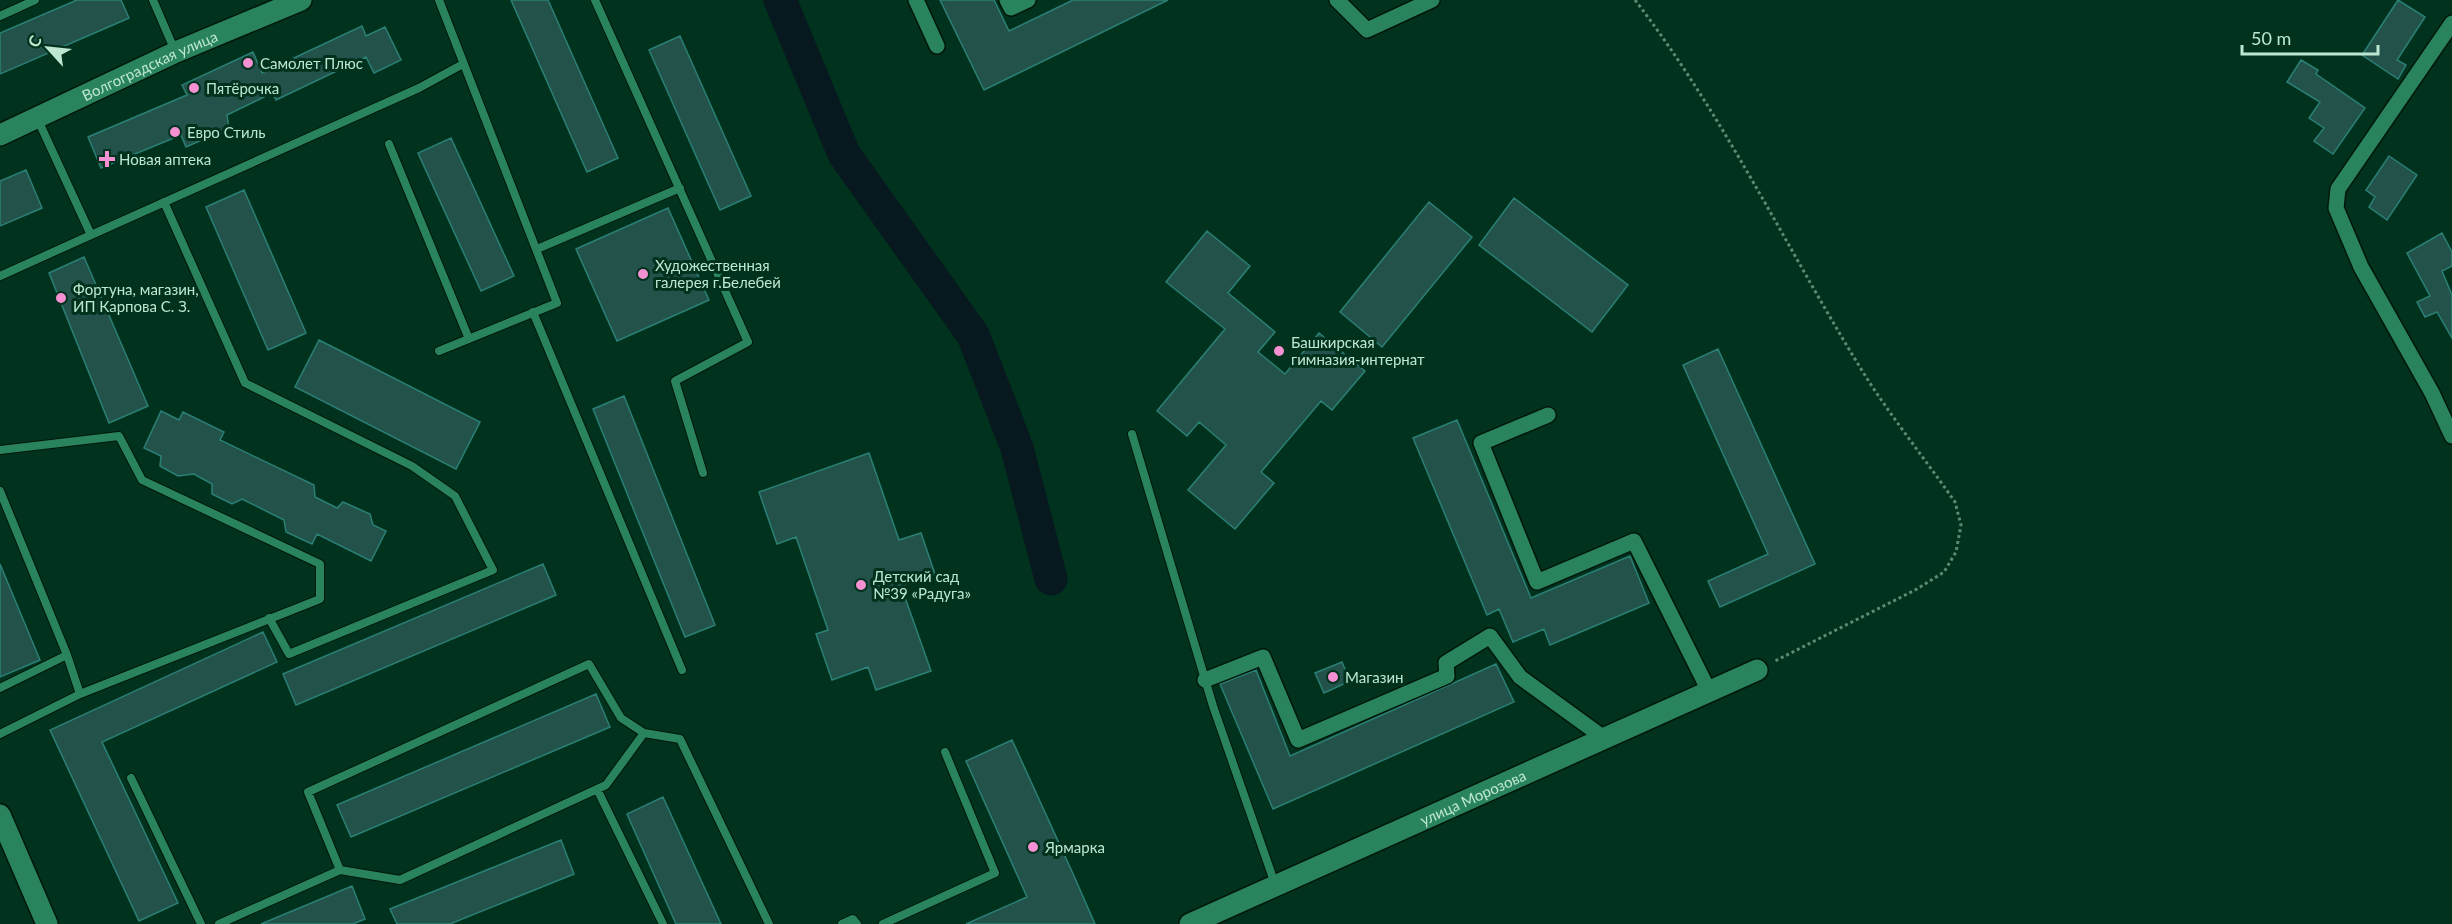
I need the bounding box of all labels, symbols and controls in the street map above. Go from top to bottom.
north arrow [18,18,78,78]
scale bar [2242,18,2378,56]
street label: Волгоградская улица [79,27,220,104]
text: 50 m [2251,27,2291,49]
text: С [23,32,45,50]
place label: Самолет Плюс [260,54,363,72]
marker: Самолет Плюс [241,56,255,70]
place label: Пятёрочка [206,79,279,97]
marker: Пятёрочка [187,81,201,95]
place label: Евро Стиль [187,123,266,141]
marker: Евро Стиль [168,125,182,139]
place label: Новая аптека [119,150,211,168]
marker: Новая аптека [100,152,114,166]
place label: Художественная галерея г.Белебей [655,256,781,291]
marker: Художественная галерея г.Белебей [636,267,650,281]
place label: Фортуна, магазин, ИП Карпова С. З. [73,280,199,315]
marker: Фортуна, магазин, ИП Карпова С. З. [54,291,68,305]
place label: Башкирская гимназия-интернат [1291,333,1425,368]
marker: Башкирская гимназия-интернат [1272,344,1286,358]
place label: Детский сад №39 «Радуга» [873,567,971,602]
marker: Детский сад №39 «Радуга» [854,578,868,592]
place label: Магазин [1345,668,1404,686]
marker: Магазин [1326,670,1340,684]
street label: улица Морозова [1417,766,1529,829]
place label: Ярмарка [1044,838,1105,856]
marker: Ярмарка [1026,840,1040,854]

